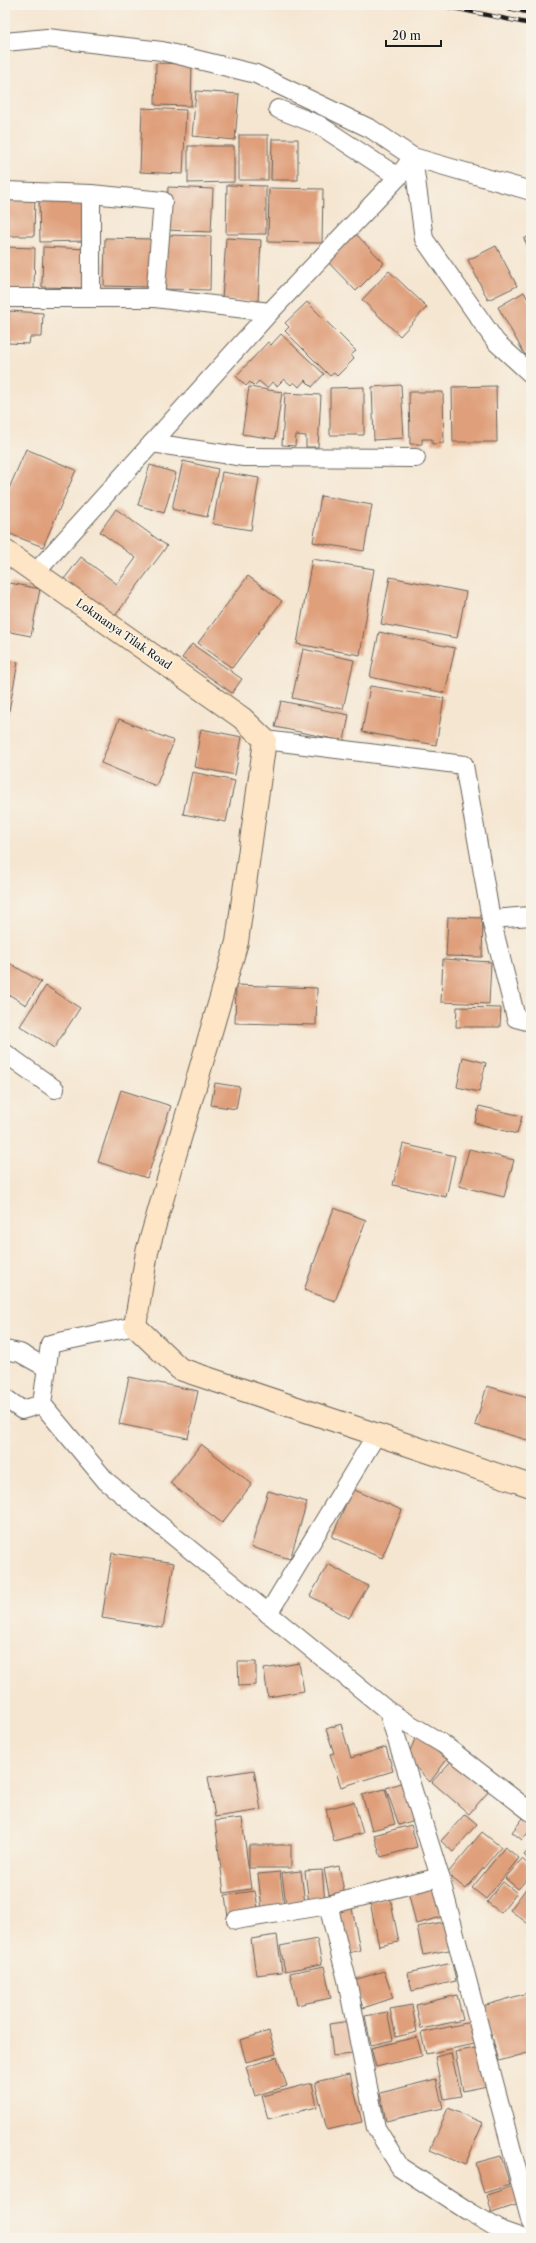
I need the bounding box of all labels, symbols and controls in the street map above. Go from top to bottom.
scale bar [386,22,441,48]
text: 20 m [392,28,421,43]
street label: Lokmanya Tilak Road [73,596,175,673]

